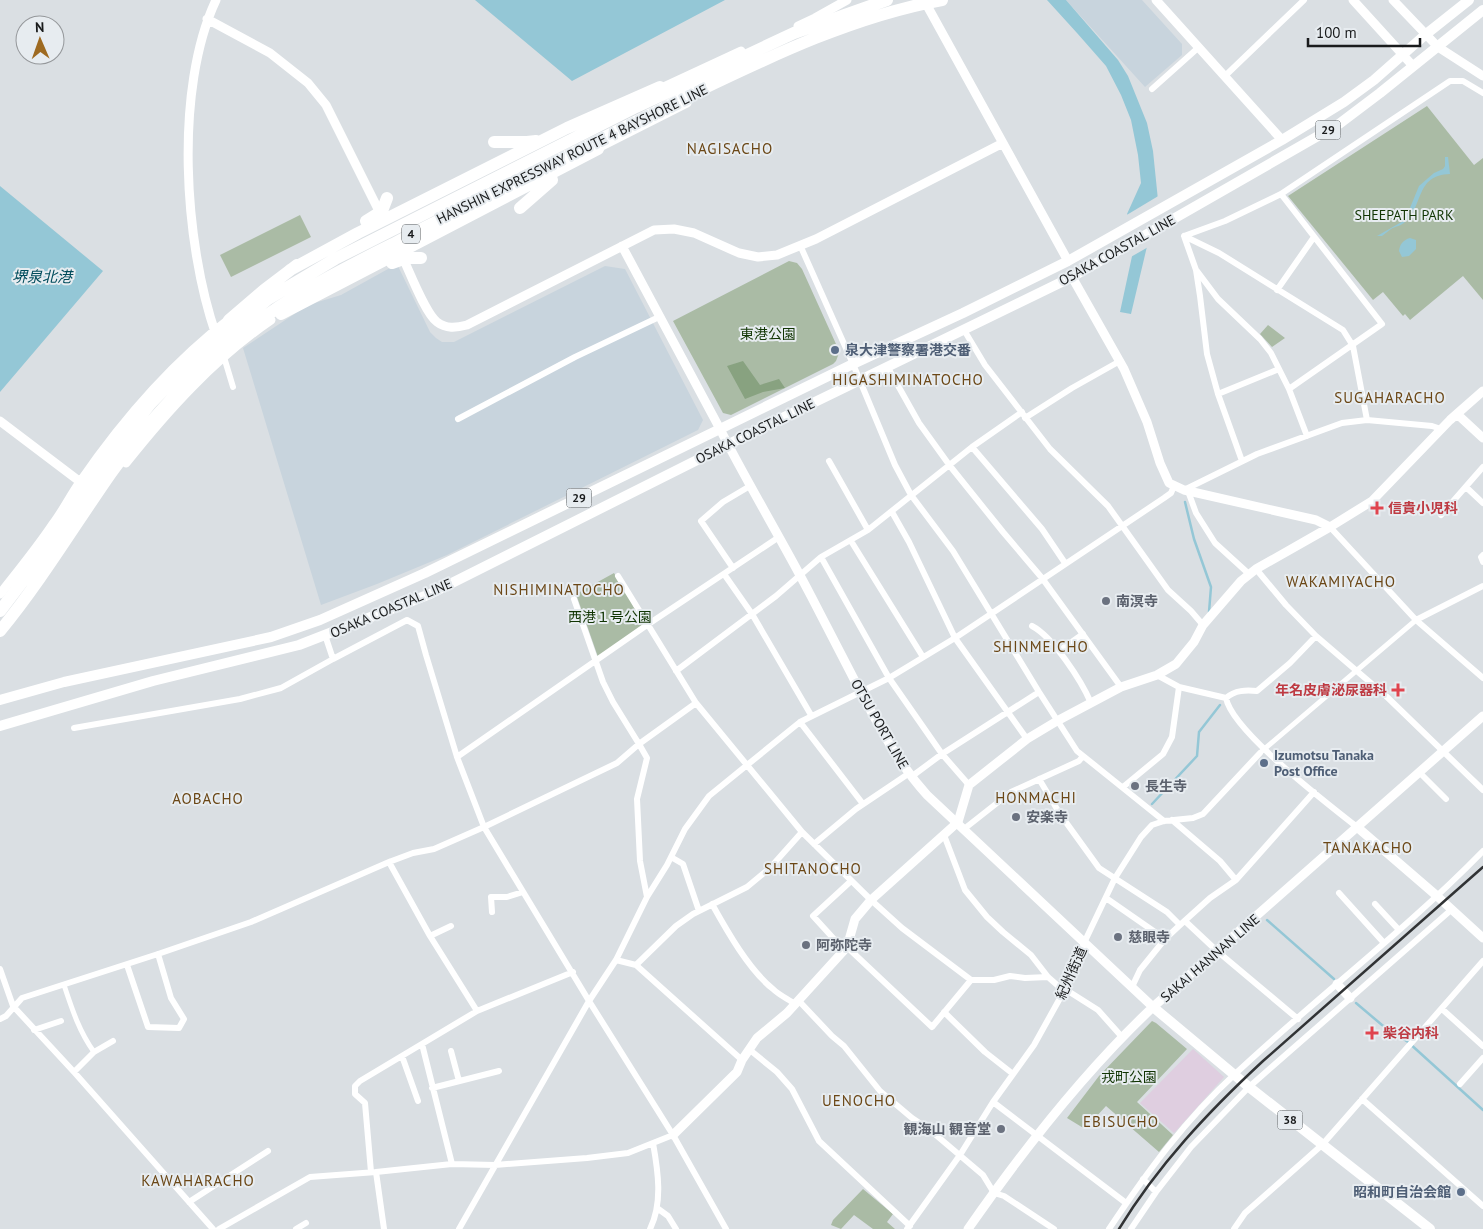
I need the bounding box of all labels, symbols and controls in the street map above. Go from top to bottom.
north arrow [15,15,65,65]
scale bar [1308,15,1420,47]
text: N [35,18,44,36]
text: 100 m [1316,23,1357,42]
street label: HANSHIN EXPRESSWAY ROUTE 4 BAYSHORE LINE [433,80,711,228]
road number: 29 [1316,120,1340,140]
district label: NAGISACHO [687,139,773,158]
park label: SHEEPATH PARK [1355,206,1454,224]
street label: OSAKA COASTAL LINE [1055,210,1179,290]
road number: 4 [402,224,420,243]
water label: 堺泉北港 [12,267,74,286]
park label: 東港公園 [740,325,796,343]
place label: 泉大津警察署港交番 [845,341,971,359]
marker: 泉大津警察署港交番 [829,344,841,356]
district label: HIGASHIMINATOCHO [832,370,984,389]
district label: SUGAHARACHO [1334,388,1446,407]
street label: OSAKA COASTAL LINE [692,394,818,468]
road number: 29 [566,488,592,508]
place label: 信貴小児科 [1388,499,1458,517]
marker: 信貴小児科 [1370,501,1384,515]
district label: WAKAMIYACHO [1286,572,1396,591]
street label: OSAKA COASTAL LINE [327,574,455,642]
district label: NISHIMINATOCHO [493,580,625,599]
place label: 南溟寺 [1116,592,1158,610]
marker: 南溟寺 [1100,595,1112,607]
park label: 西港１号公園 [568,608,652,626]
district label: SHINMEICHO [993,637,1089,656]
street label: OTSU PORT LINE [847,676,913,772]
place label: 年名皮膚泌尿器科 [1275,681,1387,699]
marker: 年名皮膚泌尿器科 [1391,683,1405,697]
place label: Izumotsu Tanaka Post Office [1274,746,1374,780]
marker: Izumotsu Tanaka Post Office [1258,757,1270,769]
place label: 長生寺 [1145,777,1187,795]
marker: 長生寺 [1129,780,1141,792]
district label: HONMACHI [995,788,1077,807]
district label: AOBACHO [172,789,244,808]
place label: 安楽寺 [1026,808,1068,826]
marker: 安楽寺 [1010,811,1022,823]
district label: TANAKACHO [1323,838,1413,857]
district label: SHITANOCHO [764,859,862,878]
street label: SAKAI HANNAN LINE [1157,910,1263,1006]
place label: 慈眼寺 [1128,928,1170,946]
marker: 慈眼寺 [1112,931,1124,943]
place label: 阿弥陀寺 [816,936,872,954]
marker: 阿弥陀寺 [800,939,812,951]
street label: 紀州街道 [1051,944,1091,1002]
place label: 柴谷内科 [1383,1024,1439,1042]
marker: 柴谷内科 [1365,1026,1379,1040]
park label: 戎町公園 [1101,1068,1157,1086]
district label: UENOCHO [822,1091,896,1110]
road number: 38 [1278,1110,1302,1130]
district label: EBISUCHO [1083,1112,1159,1131]
place label: 観海山 観音堂 [903,1120,991,1138]
marker: 観海山 観音堂 [995,1123,1007,1135]
district label: KAWAHARACHO [141,1171,255,1190]
place label: 昭和町自治会館 [1353,1183,1451,1201]
marker: 昭和町自治会館 [1455,1186,1467,1198]

